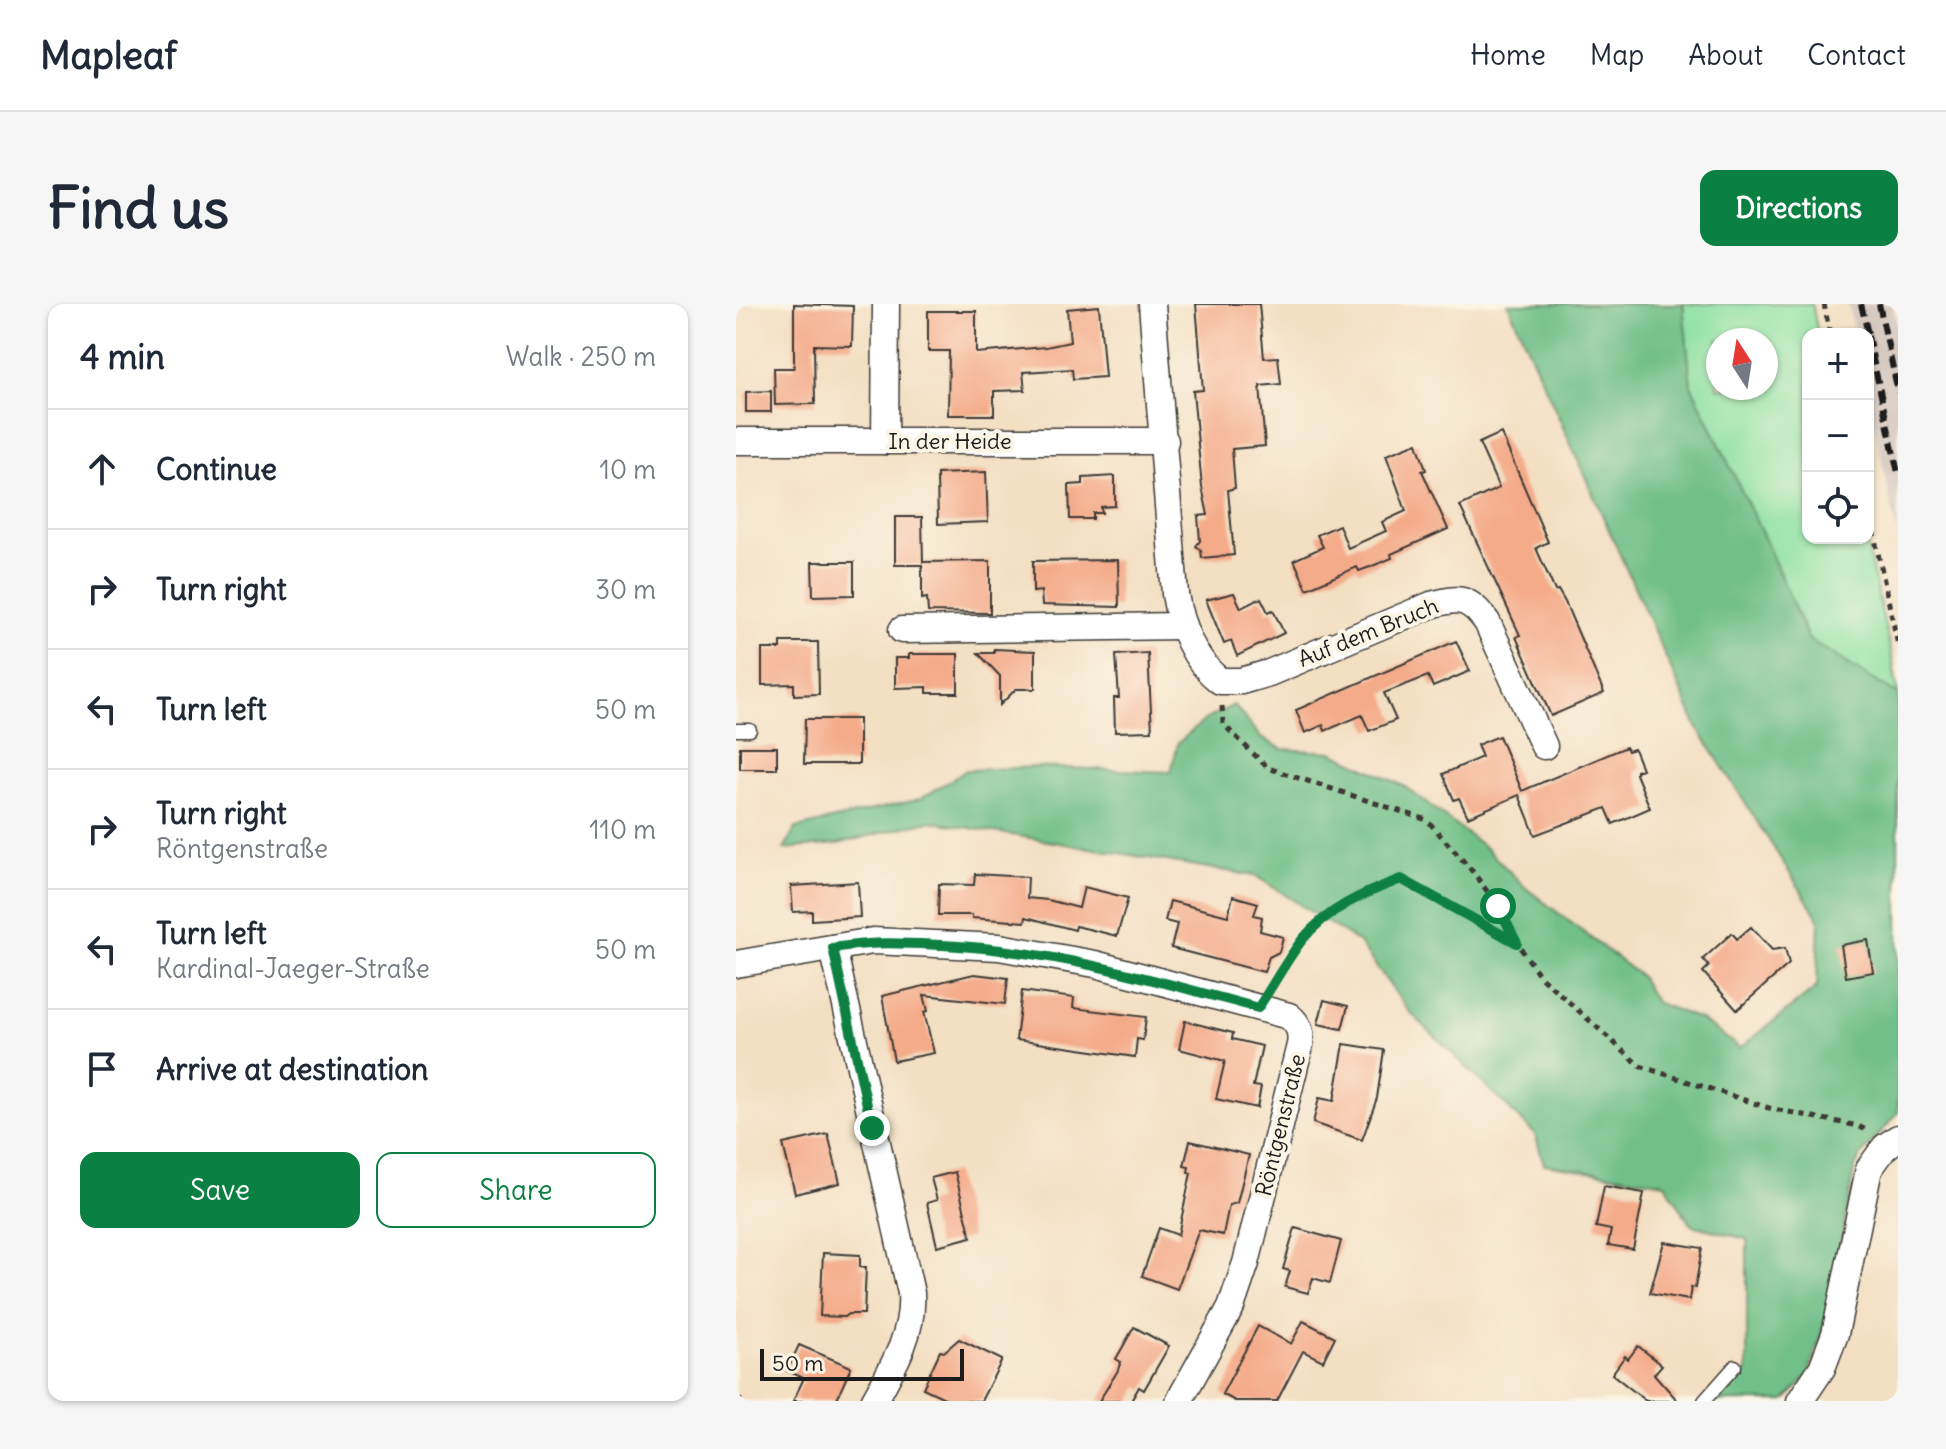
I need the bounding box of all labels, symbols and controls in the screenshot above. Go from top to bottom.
text: Mapleaf [40,32,177,79]
text: Home [1470,37,1546,73]
text: Map [1590,37,1644,73]
text: About [1688,37,1763,73]
text: Contact [1807,37,1906,73]
button: Directions [1700,170,1898,246]
text: Find us [48,173,229,243]
north arrow [1706,328,1778,400]
map controls [1802,328,1874,544]
button: + [1802,328,1874,400]
text: 4 min [80,335,165,378]
text: Walk · 250 m [506,340,656,373]
button: − [1802,400,1874,472]
street label: In der Heide [888,427,1012,455]
icon: ahead [80,447,124,491]
text: Continue [156,450,277,488]
text: 10 m [600,453,656,486]
button: locate [1802,472,1874,544]
icon: right [80,567,124,611]
text: Turn right [156,570,287,608]
text: 30 m [595,573,656,606]
street label: Auf dem Bruch [1294,591,1442,673]
icon: left [80,687,124,731]
text: Turn left [156,690,267,728]
text: 50 m [595,693,656,726]
text: Turn right [156,794,287,832]
icon: right [80,807,124,851]
text: 110 m [589,813,656,846]
text: Röntgenstraße [156,832,328,865]
route start [1480,888,1516,924]
text: Turn left [156,914,267,952]
icon: left [80,927,124,971]
text: 50 m [595,933,656,966]
text: Kardinal-Jaeger-Straße [156,952,430,985]
icon: arrive [80,1047,124,1091]
text: Arrive at destination [156,1050,428,1088]
street label: Röntgenstraße [1249,1051,1311,1199]
route end [854,1110,890,1146]
button: Save [80,1152,360,1228]
button: Share [376,1152,656,1228]
scale bar [760,1345,964,1381]
text: 50 m [772,1349,824,1377]

